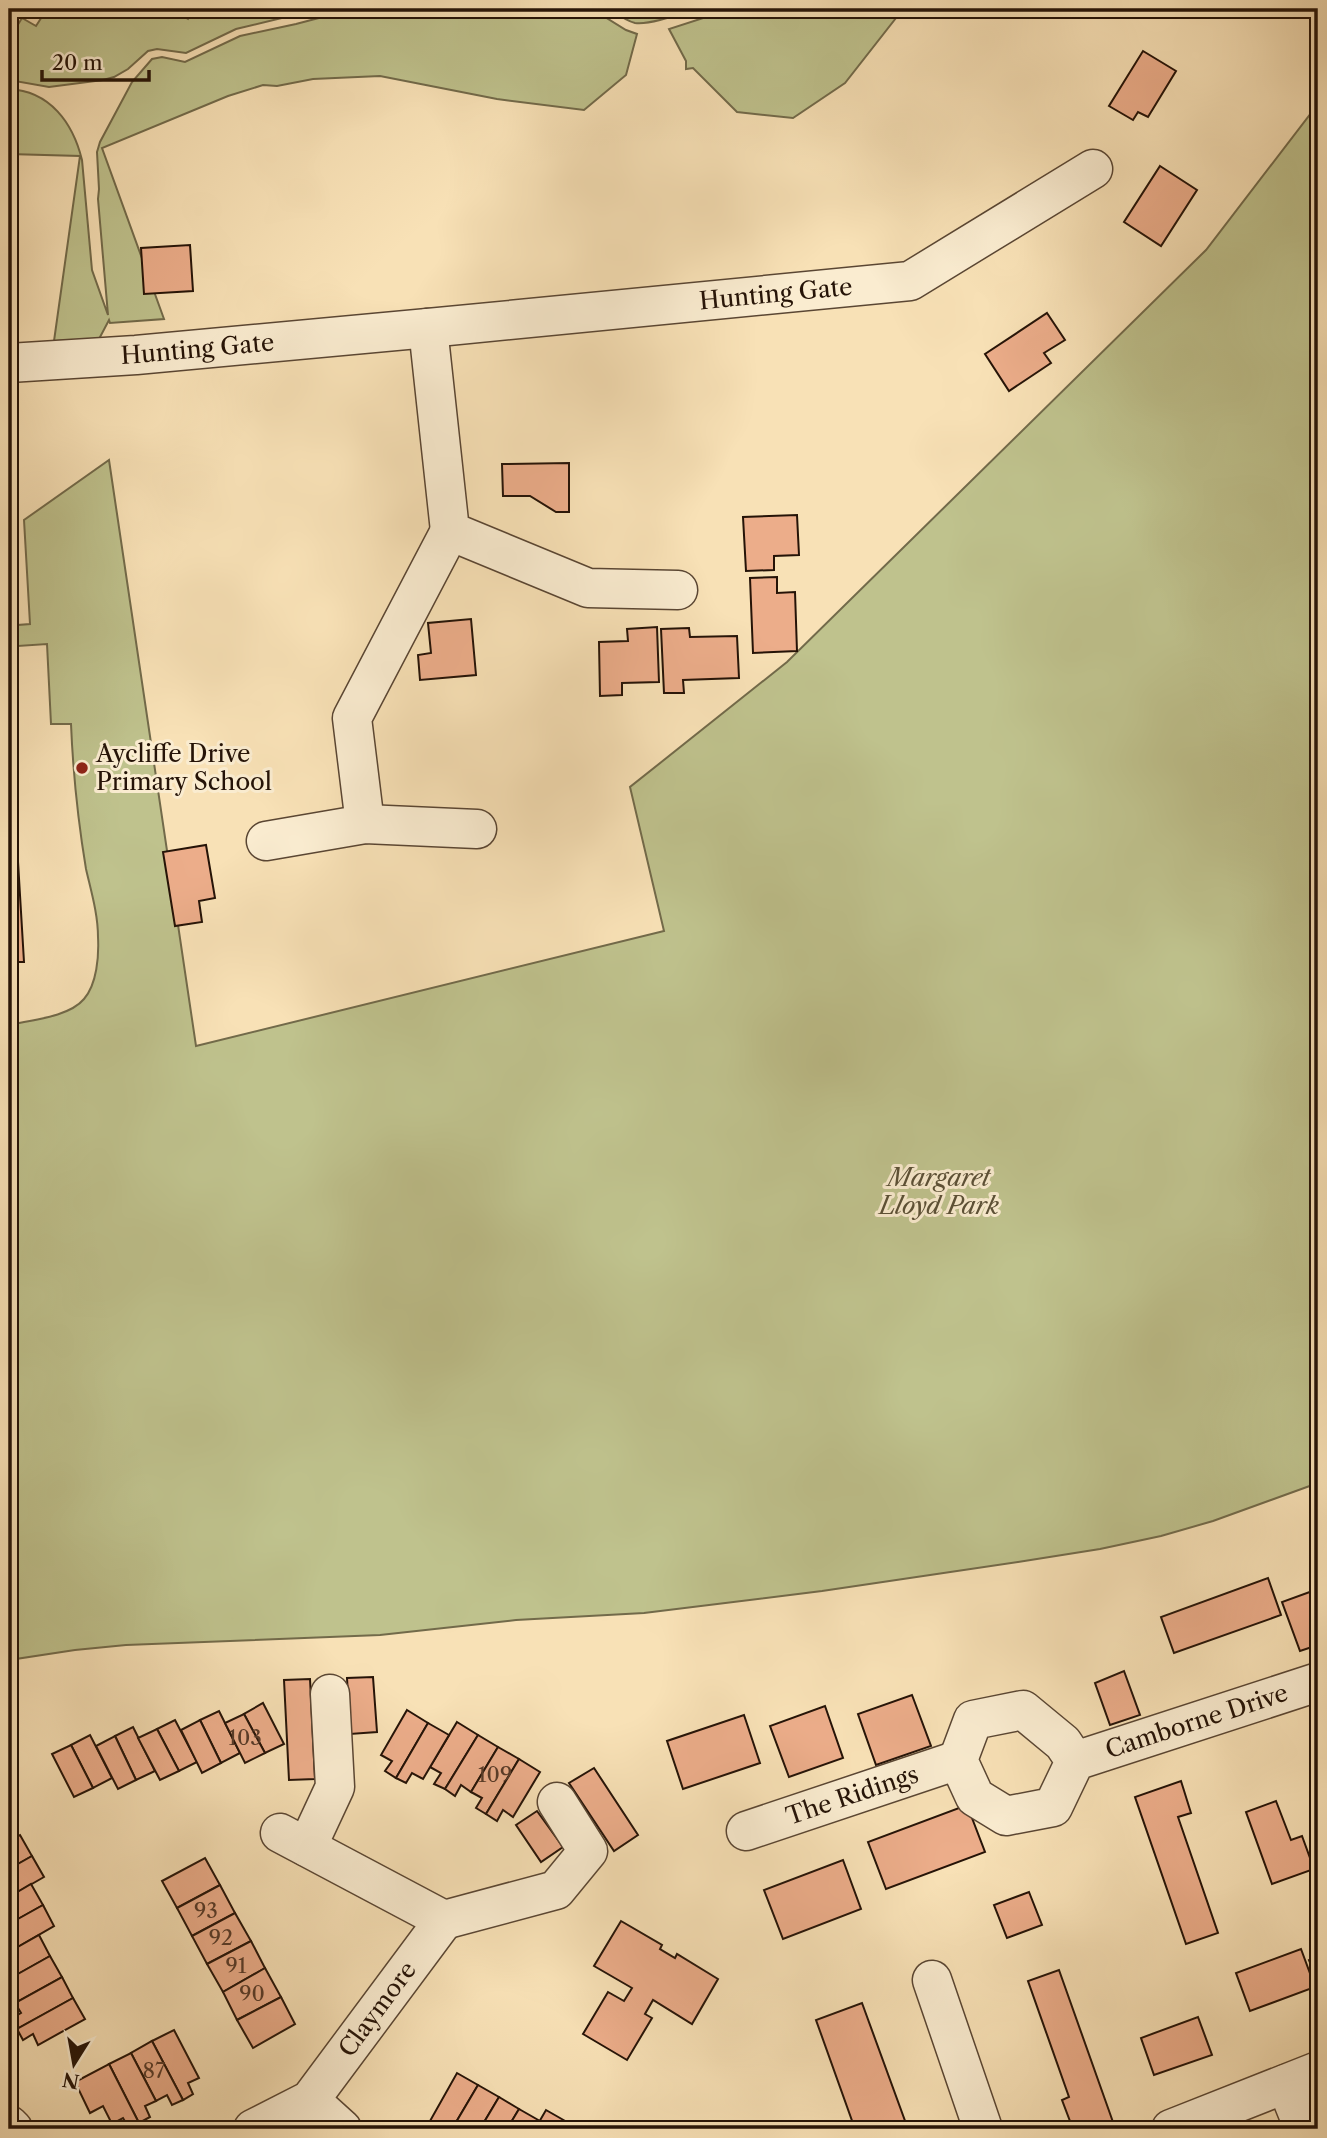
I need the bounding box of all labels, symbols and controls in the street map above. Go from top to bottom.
scale bar [42,38,149,82]
text: 20 m [52,50,103,75]
street label: Hunting Gate [698,272,854,315]
street label: Hunting Gate [120,327,275,370]
place label: Aycliffe Drive Primary School [95,739,272,796]
marker: Aycliffe Drive Primary School [74,760,90,776]
park label: Margaret Lloyd Park [877,1163,999,1220]
street label: Camborne Drive [1102,1678,1291,1764]
house number: 103 [228,1725,262,1750]
street label: The Ridings [782,1759,922,1831]
house number: 109 [478,1762,512,1787]
house number: 93 [194,1898,218,1923]
house number: 92 [209,1925,233,1950]
house number: 91 [225,1953,247,1978]
street label: Claymore [332,1956,422,2062]
house number: 90 [239,1981,265,2006]
north arrow [38,2030,108,2100]
house number: 87 [143,2058,166,2083]
text: N [61,2067,81,2093]

